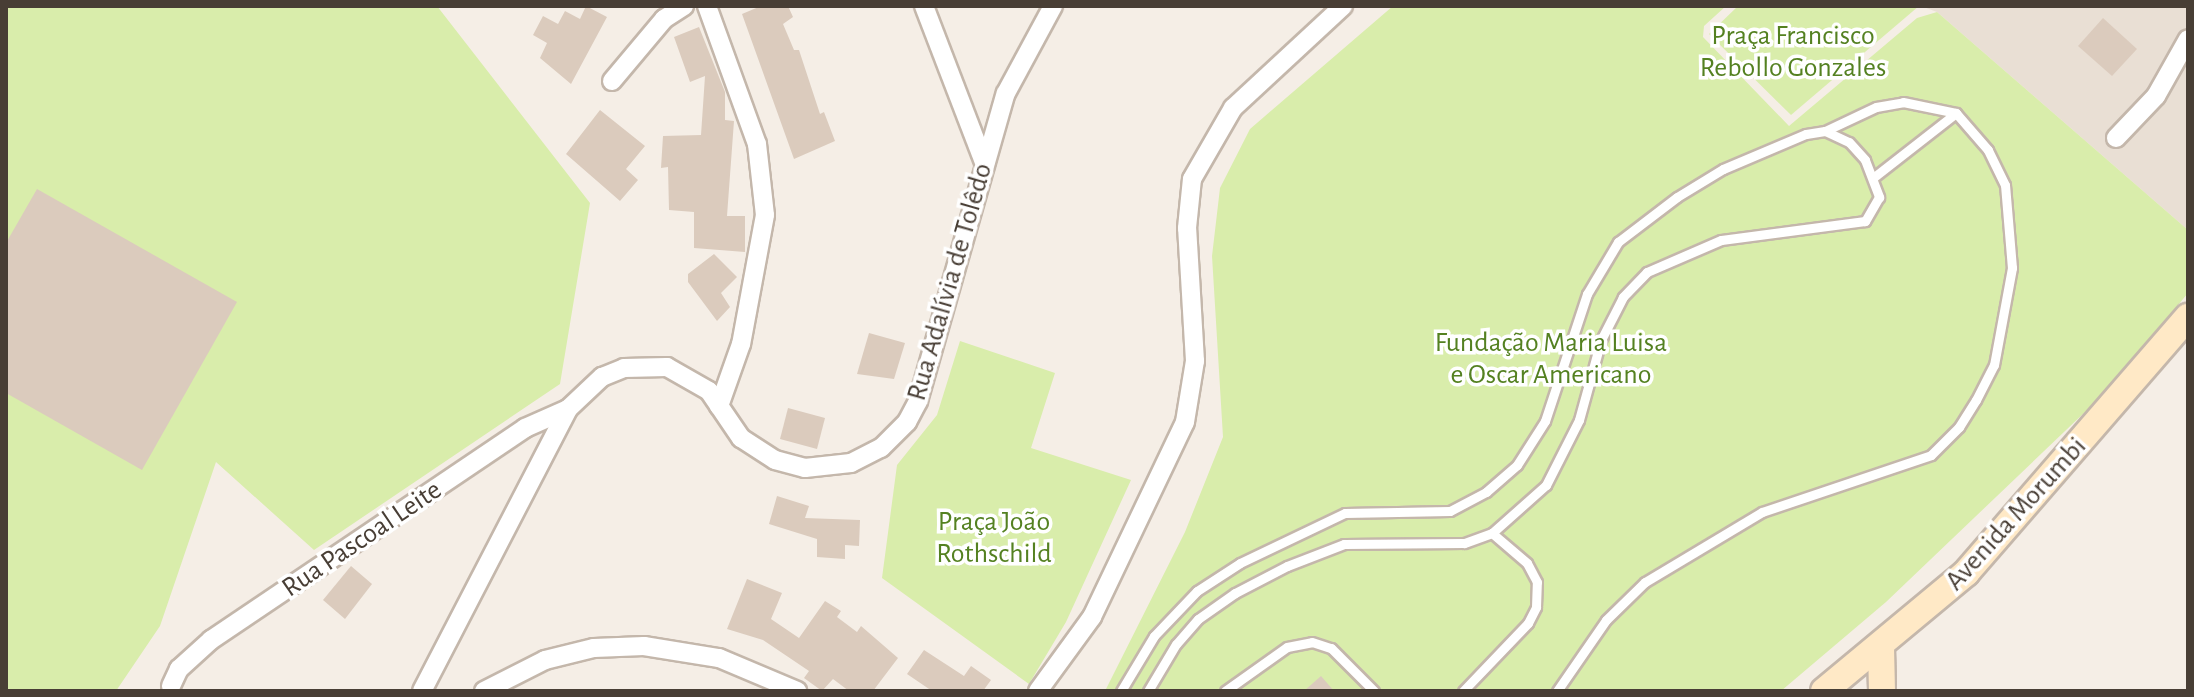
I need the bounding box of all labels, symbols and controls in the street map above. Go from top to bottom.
park label: Praça Francisco Rebollo Gonzales [1700,19,1886,85]
street label: Rua Adalívia de Tolêdo [900,159,1000,405]
park label: Fundação Maria Luisa e Oscar Americano [1435,326,1667,392]
street label: Avenida Morumbi [1938,430,2094,598]
street label: Rua Pascoal Leite [276,473,448,605]
park label: Praça João Rothschild [936,505,1052,571]

